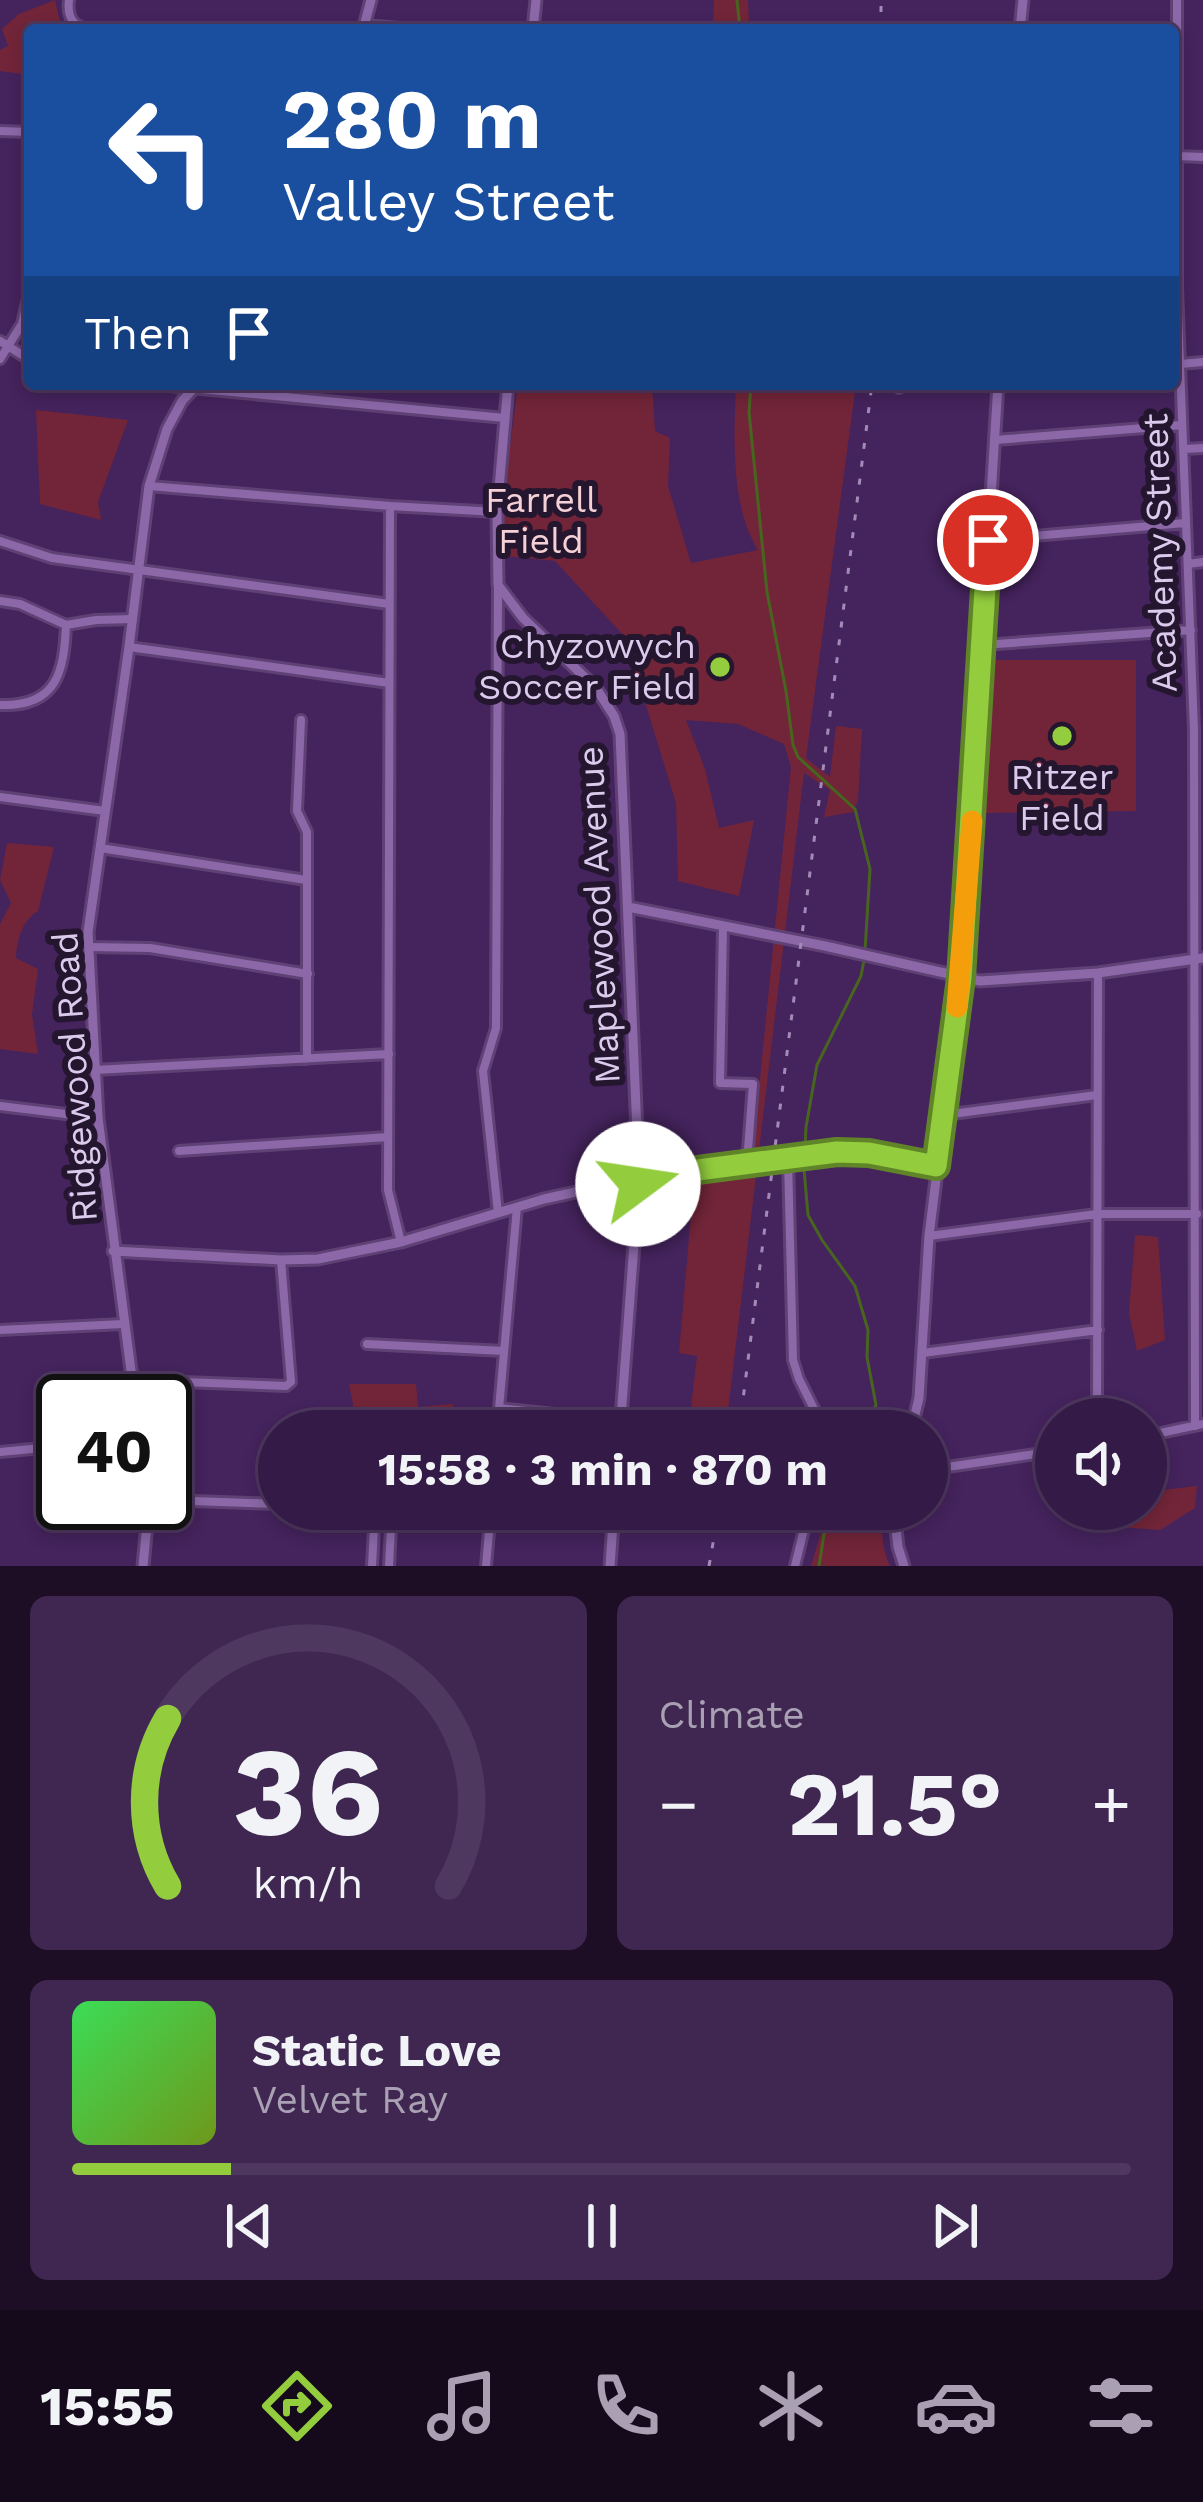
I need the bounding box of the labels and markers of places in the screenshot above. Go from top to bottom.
pin [937,489,1039,591]
place label: Chyzowych Soccer Field [478,625,696,708]
marker: Chyzowych Soccer Field [707,654,733,680]
marker: Ritzer Field [1049,723,1075,749]
place label: Ritzer Field [1011,756,1113,839]

